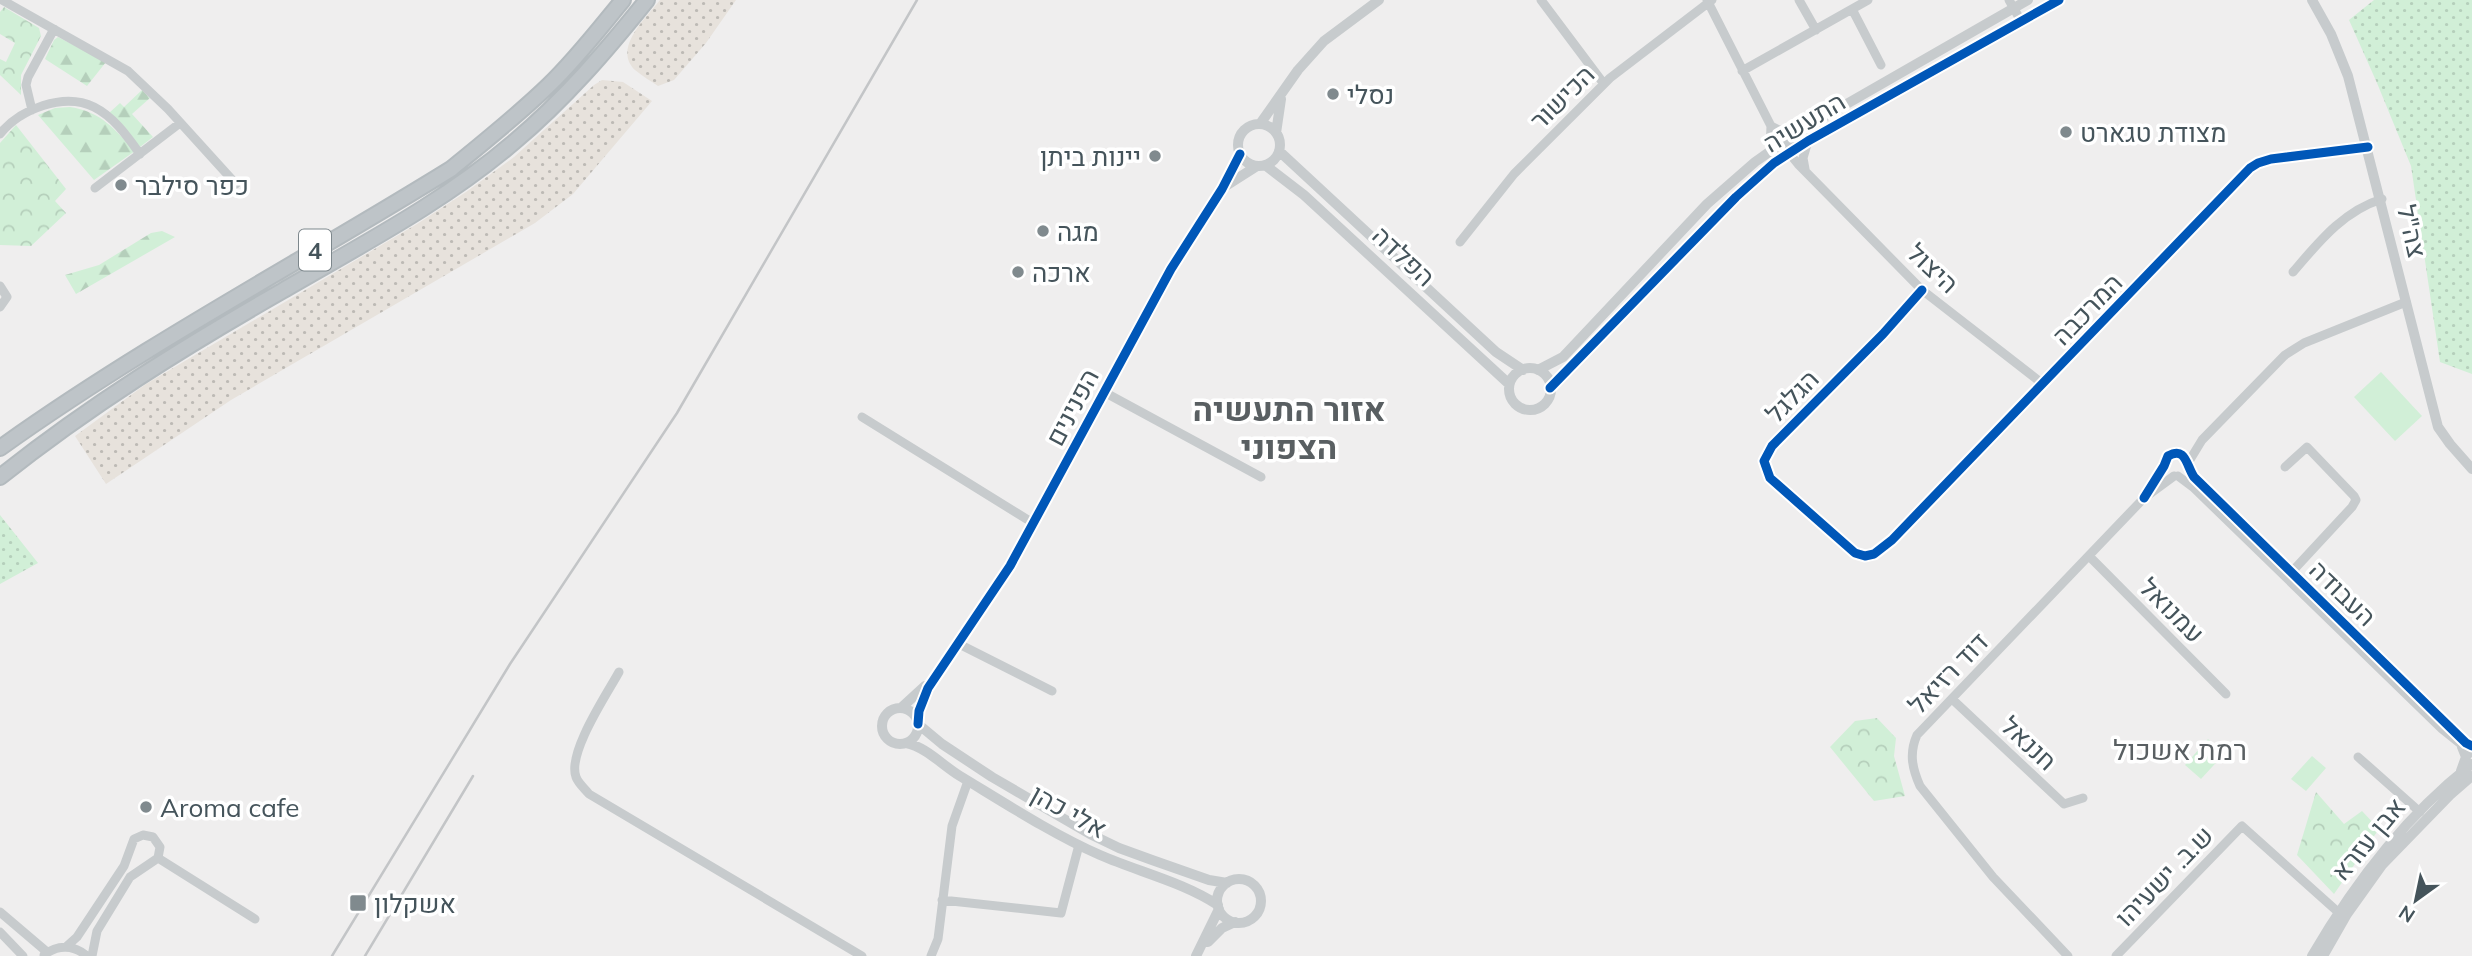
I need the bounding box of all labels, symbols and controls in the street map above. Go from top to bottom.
street label: הכישור [1523,58,1601,136]
place label: נסלי [1347,78,1394,111]
street label: התעשיה [1757,85,1851,159]
marker: נסלי [1325,86,1341,102]
place label: מצודת טגארט [2080,116,2227,149]
marker: מצודת טגארט [2058,124,2074,140]
place label: יינות ביתן [1040,140,1141,173]
marker: יינות ביתן [1147,148,1163,164]
place label: כפר סילבר [135,169,249,202]
marker: כפר סילבר [113,177,129,193]
street label: צה"ל [2390,201,2434,261]
place label: מגה [1057,215,1099,248]
street label: הפלדה [1366,219,1442,293]
marker: מגה [1035,223,1051,239]
road number: 4 [299,230,331,270]
street label: היצול [1900,236,1966,300]
place label: ארכה [1032,256,1091,289]
marker: ארכה [1010,264,1026,280]
street label: המרכבה [2045,266,2129,352]
street label: הגלגל [1758,362,1826,430]
street label: הפנינים [1038,363,1106,451]
district label: אזור התעשיה הצפוני [1192,388,1386,467]
street label: העבודה [2303,553,2383,633]
street label: עמנואל [2133,571,2211,649]
street label: דוד רזיאל [1901,625,1995,721]
street label: חננאל [1994,709,2064,777]
district label: רמת אשכול [2113,732,2247,767]
street label: אלי כהן [1025,777,1113,845]
place label: Aroma cafe [160,791,299,824]
street label: אבן עזרא [2324,791,2412,887]
marker: Aroma cafe [138,799,154,815]
street label: ש.ב. ישעיהו [2108,819,2220,933]
north arrow [2381,865,2451,935]
place label: אשקלון [374,887,456,920]
marker: אשקלון [348,893,368,913]
text: N [2394,900,2419,928]

